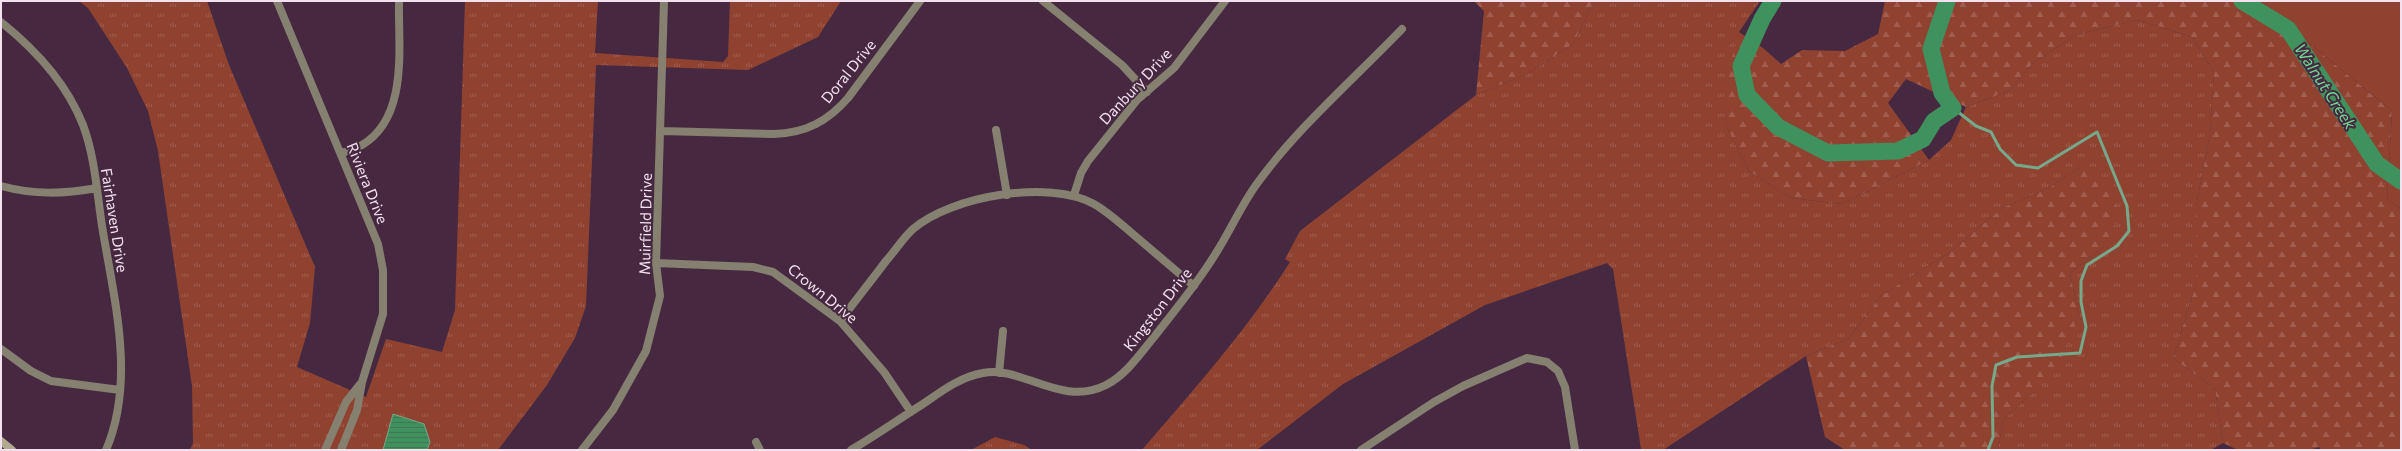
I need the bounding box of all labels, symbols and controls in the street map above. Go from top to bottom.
street label: Doral Drive [817,36,879,106]
water label: Walnut Creek [2291,40,2361,133]
street label: Danbury Drive [1095,44,1175,128]
street label: Riviera Drive [344,140,393,226]
street label: Fairhaven Drive [98,167,132,273]
street label: Muirfield Drive [635,173,655,275]
street label: Crown Drive [785,259,862,327]
street label: Kingston Drive [1119,264,1195,354]

